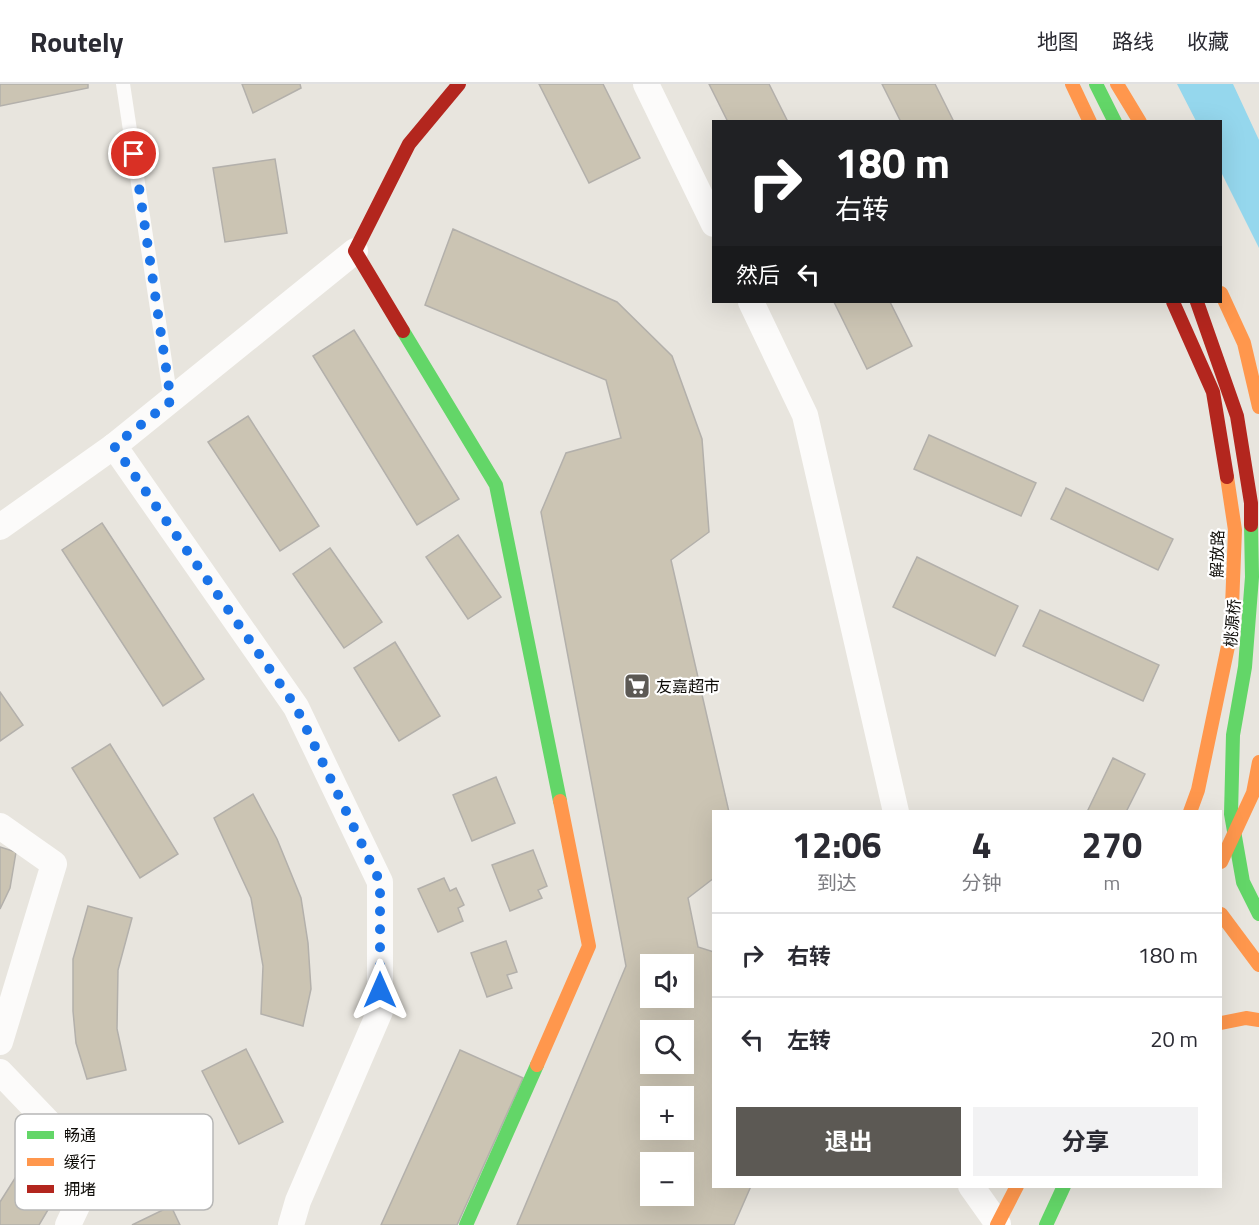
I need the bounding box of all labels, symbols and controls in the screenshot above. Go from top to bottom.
text: Routely [30,20,124,63]
text: 地图 [1037,25,1079,57]
text: 路线 [1112,25,1154,57]
text: 收藏 [1187,25,1229,57]
pin [108,128,159,179]
text: 180 m [835,130,950,194]
icon: arrive [117,137,150,170]
icon: right [736,144,814,222]
text: 右转 [835,188,889,229]
text: 然后 [736,258,780,292]
icon: left [792,258,825,291]
street label: 解放路 [1205,530,1229,578]
street label: 桃源桥 [1218,598,1246,648]
supermarket icon: 友嘉超市 [622,671,652,701]
place label: 友嘉超市 [656,674,720,698]
text: 12:06 [792,817,882,872]
text: 4 [972,817,992,872]
text: 270 [1082,817,1142,872]
text: 到达 [817,867,857,898]
text: 分钟 [962,867,1002,898]
text: m [1103,867,1120,898]
text: 180 m [1138,938,1198,972]
icon: right [736,939,769,972]
text: 右转 [787,939,831,973]
map controls [640,954,694,1206]
button: sound [640,954,694,1008]
position arrow [348,958,412,1022]
button: search [640,1020,694,1074]
text: 20 m [1150,1022,1198,1056]
icon: left [736,1023,769,1056]
text: 左转 [787,1023,831,1057]
button: + [640,1086,694,1140]
button: 退出 [736,1107,961,1176]
button: 分享 [973,1107,1198,1176]
legend [15,1114,213,1210]
text: 畅通 [64,1123,96,1147]
text: 缓行 [64,1150,96,1174]
button: − [640,1152,694,1206]
text: 拥堵 [64,1177,96,1201]

